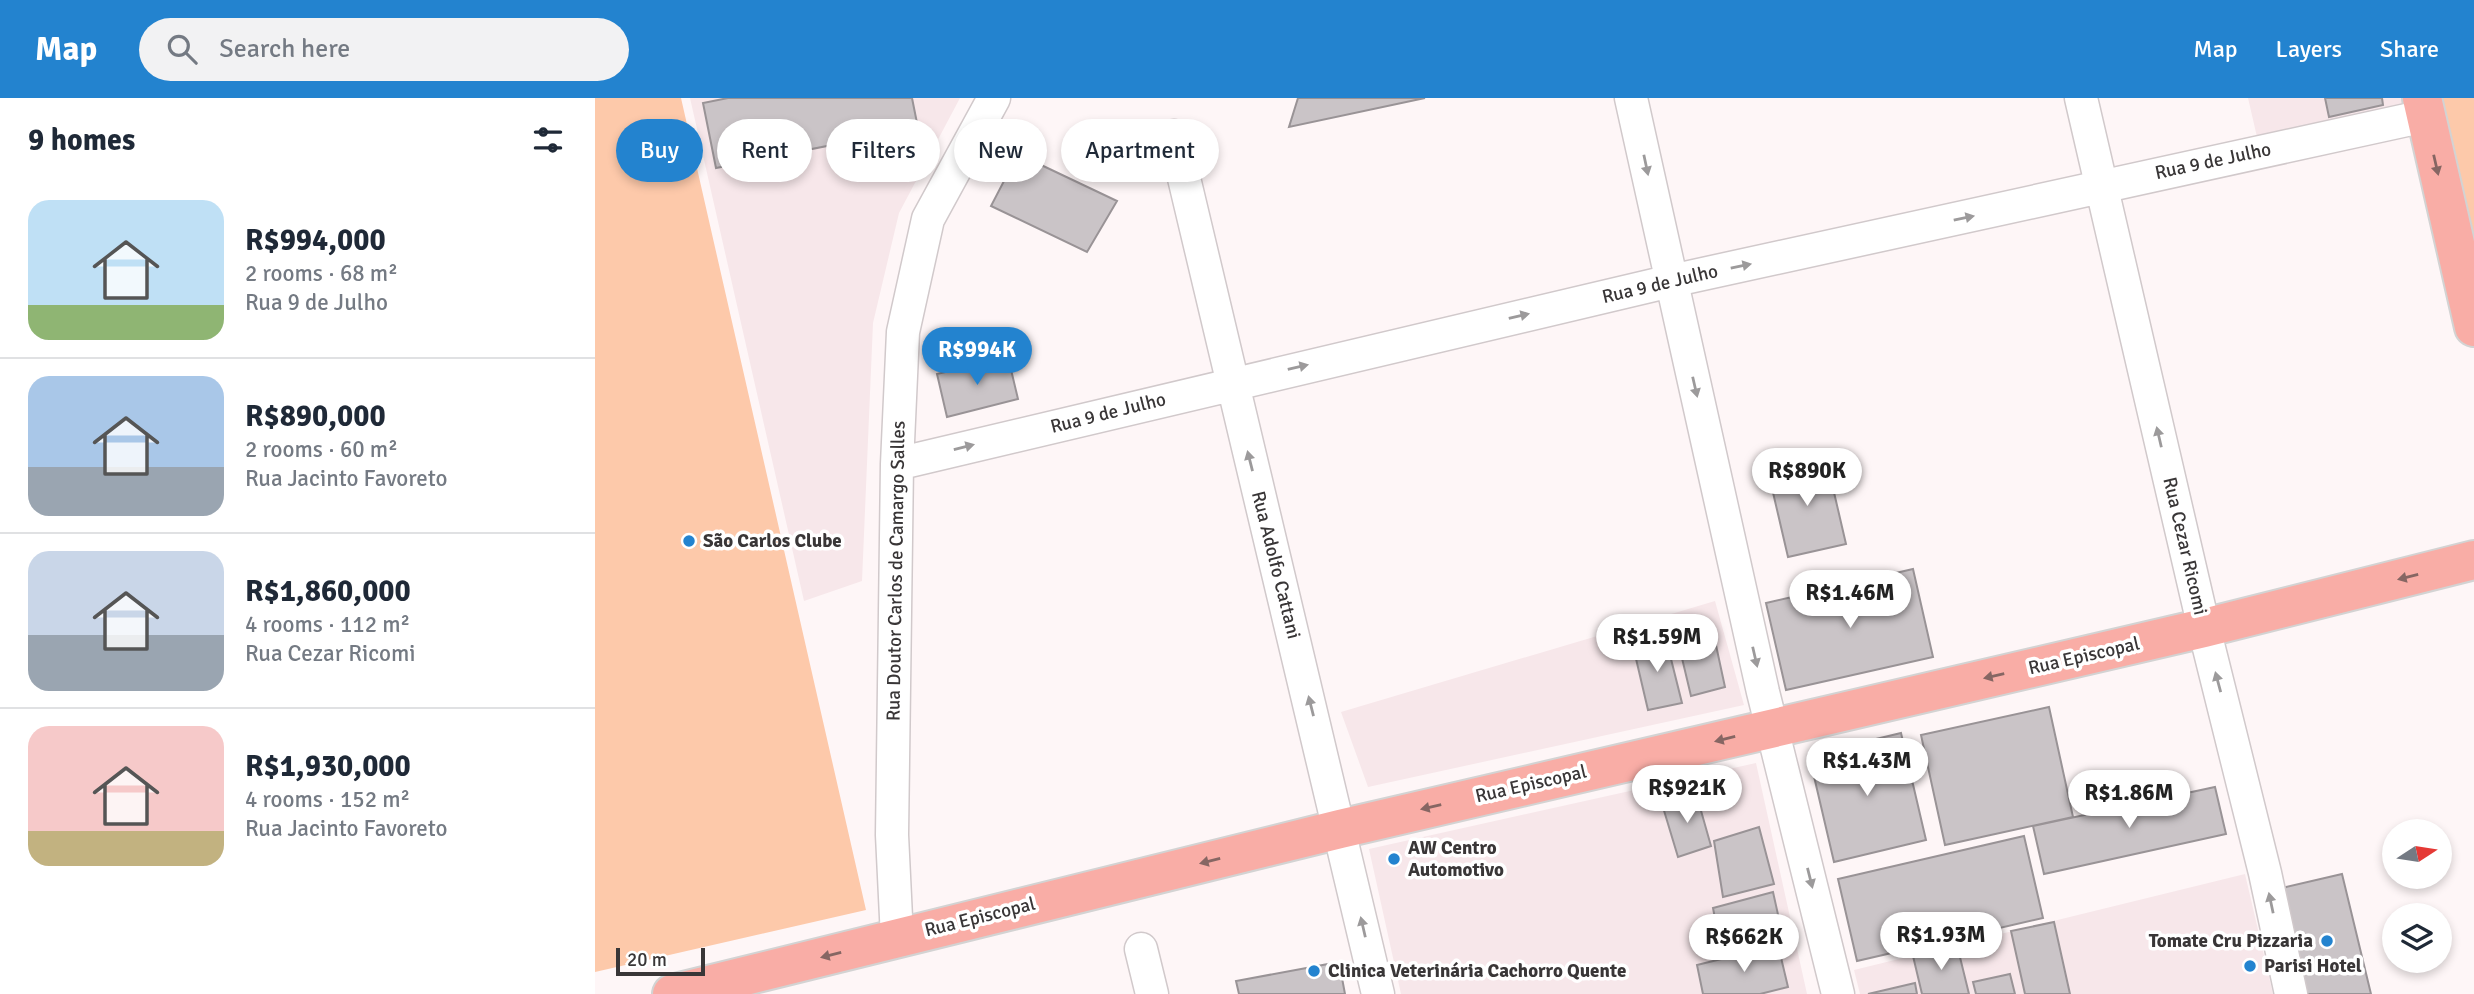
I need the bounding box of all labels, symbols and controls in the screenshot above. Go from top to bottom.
search box [139,18,629,81]
text: Map [35,29,97,70]
icon: search [163,30,201,68]
text: Search here [219,33,350,65]
text: Map [2193,34,2238,64]
text: Layers [2276,34,2342,64]
text: Share [2380,34,2439,64]
chip: Buy [616,119,703,182]
chip: Rent [717,119,812,182]
chip: Filters [826,119,940,182]
chip: New [954,119,1047,182]
chip: Apartment [1061,119,1219,182]
icon: filters [529,121,567,159]
text: 9 homes [28,122,135,159]
street label: Rua 9 de Julho [2153,137,2273,185]
one-way arrow [1640,154,1651,176]
one-way arrow [2431,154,2442,176]
one-way arrow [1953,212,1975,223]
text: R$994,000 [245,222,386,259]
icon: home [84,228,168,312]
text: 2 rooms · 68 m² [245,259,398,288]
street label: Rua 9 de Julho [1600,259,1720,309]
one-way arrow [1730,261,1752,272]
text: Rua 9 de Julho [245,288,388,317]
one-way arrow [1508,311,1530,322]
pin: R$994K [920,328,1034,387]
text: R$994K [938,335,1016,364]
one-way arrow [1287,362,1309,373]
one-way arrow [1690,376,1701,398]
street label: Rua 9 de Julho [1048,387,1168,439]
text: R$890,000 [245,398,386,435]
icon: home [84,404,168,488]
street label: Rua Doutor Carlos de Camargo Salles [881,421,911,721]
one-way arrow [2154,426,2165,448]
text: 2 rooms · 60 m² [245,435,398,464]
one-way arrow [953,442,975,453]
pin: R$890K [1750,448,1864,508]
one-way arrow [1244,450,1255,472]
text: R$890K [1768,456,1846,485]
text: Rua Jacinto Favoreto [245,464,448,493]
street label: Rua Cezar Ricomi [2157,475,2213,617]
street label: Rua Adolfo Cattani [1246,489,1306,641]
place label: São Carlos Clube [703,529,842,553]
marker: São Carlos Clube [681,533,697,549]
pin: R$1.46M [1785,570,1915,630]
one-way arrow [2397,572,2419,583]
text: R$1,860,000 [245,573,411,610]
text: R$1.46M [1805,578,1895,607]
icon: home [84,579,168,663]
text: 4 rooms · 112 m² [245,610,410,639]
pin: R$1.59M [1592,614,1722,674]
text: R$1.59M [1612,622,1702,651]
street label: Rua Episcopal [2026,632,2142,680]
text: Rua Cezar Ricomi [245,639,416,668]
one-way arrow [1750,646,1761,668]
one-way arrow [1983,671,2005,682]
one-way arrow [2213,671,2223,692]
one-way arrow [1305,695,1316,717]
one-way arrow [1713,733,1735,744]
pin: R$1.43M [1802,738,1932,798]
text: R$1.43M [1822,746,1912,775]
text: R$1,930,000 [245,748,411,785]
icon: home [84,754,168,838]
street label: Rua Episcopal [1473,760,1589,808]
pin: R$921K [1630,766,1744,825]
pin: R$1.86M [2064,770,2194,830]
text: R$921K [1648,773,1726,802]
text: R$1.86M [2084,778,2174,807]
text: 4 rooms · 152 m² [245,785,410,814]
one-way arrow [1420,802,1442,813]
text: Rua Jacinto Favoreto [245,814,448,843]
north arrow [2382,819,2452,889]
map controls [2382,819,2452,973]
place label: AW Centro Automotivo [1408,836,1504,882]
marker: AW Centro Automotivo [1386,851,1402,867]
one-way arrow [1199,856,1221,867]
one-way arrow [1804,867,1815,889]
street label: Rua Episcopal [922,892,1038,942]
one-way arrow [2266,892,2277,914]
button: layers [2382,903,2452,973]
pin: R$1.93M [1876,912,2006,972]
pin: R$662K [1687,914,1801,974]
one-way arrow [1357,916,1368,938]
text: R$1.93M [1896,920,1986,949]
text: R$662K [1705,922,1783,951]
place label: Tomate Cru Pizzaria [2149,929,2313,953]
marker: Tomate Cru Pizzaria [2319,933,2335,949]
scale bar [616,945,705,977]
text: 20 m [627,948,667,972]
one-way arrow [820,950,842,961]
place label: Parisi Hotel [2264,954,2362,978]
marker: Parisi Hotel [2242,958,2258,974]
place label: Clinica Veterinária Cachorro Quente [1328,959,1626,983]
marker: Clinica Veterinária Cachorro Quente [1306,963,1322,979]

